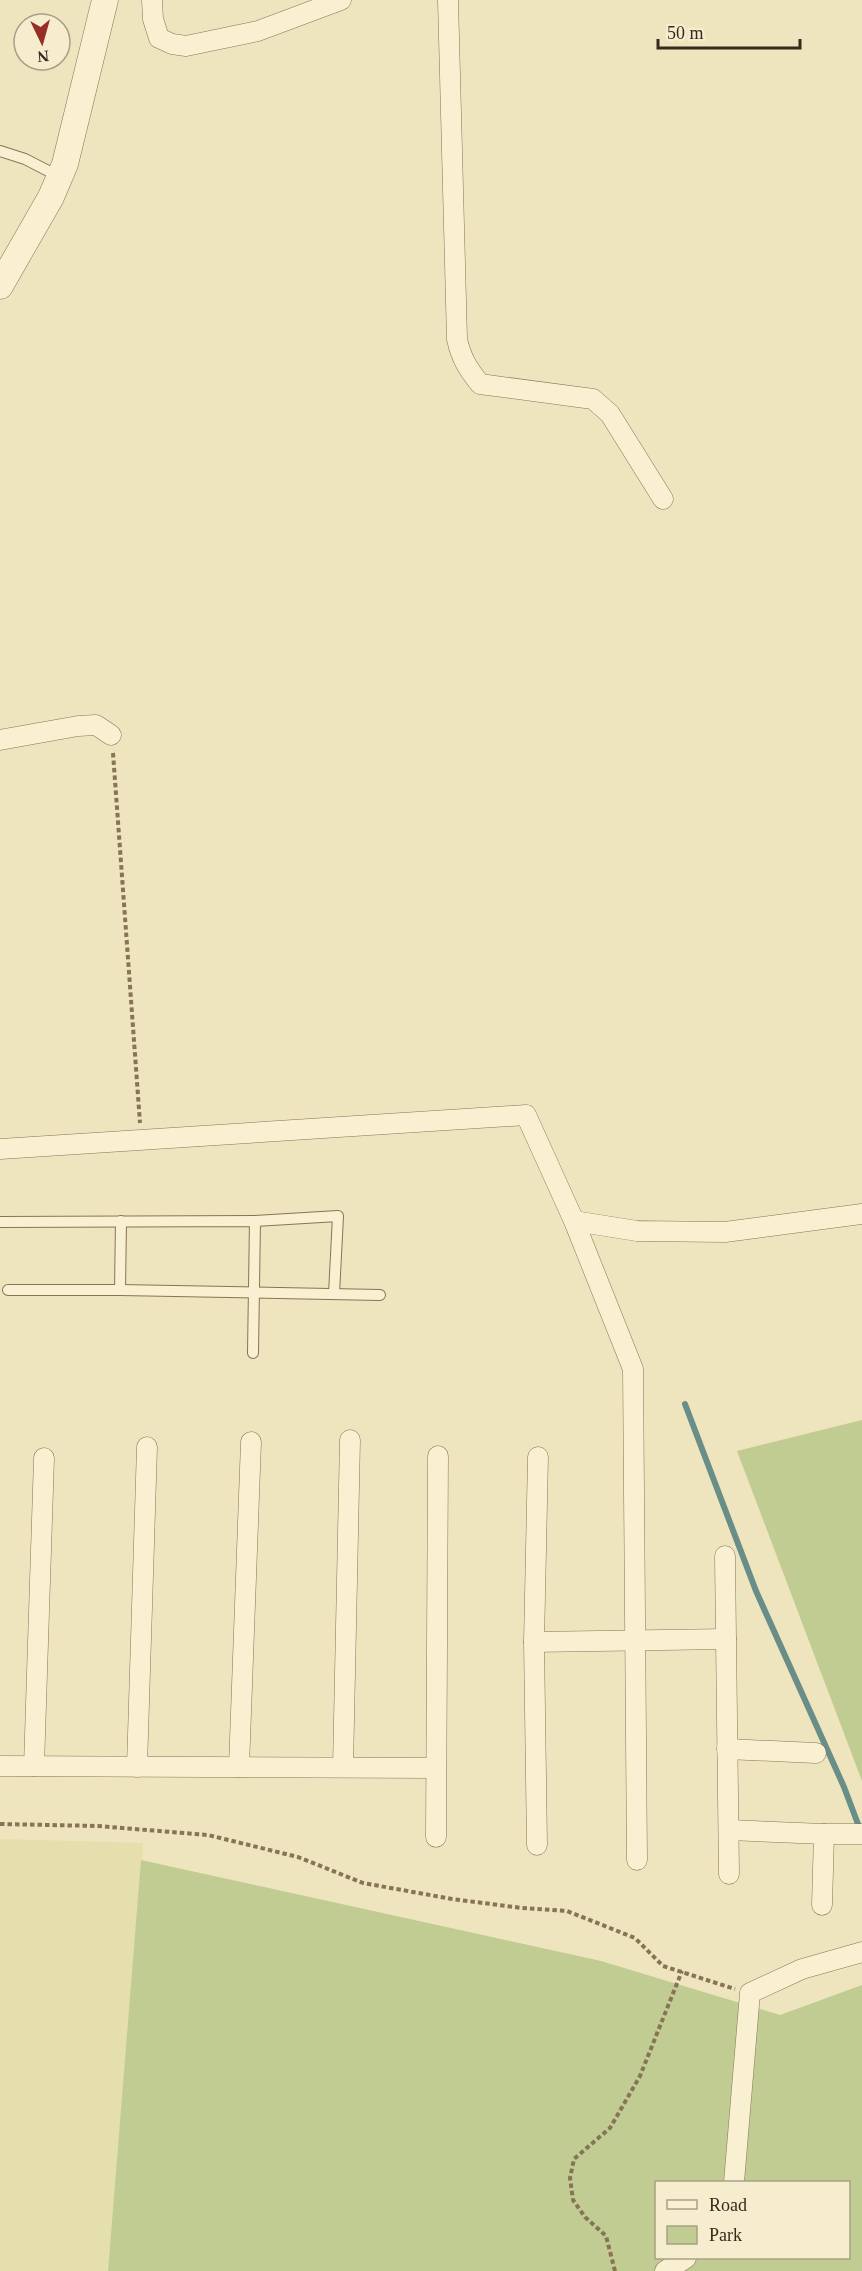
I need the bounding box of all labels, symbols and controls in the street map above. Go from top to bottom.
north arrow [12,12,72,72]
scale bar [658,12,800,50]
text: 50 m [667,23,704,43]
text: N [36,47,50,65]
legend [655,2181,850,2259]
text: Road [709,2195,747,2215]
text: Park [709,2225,742,2245]

